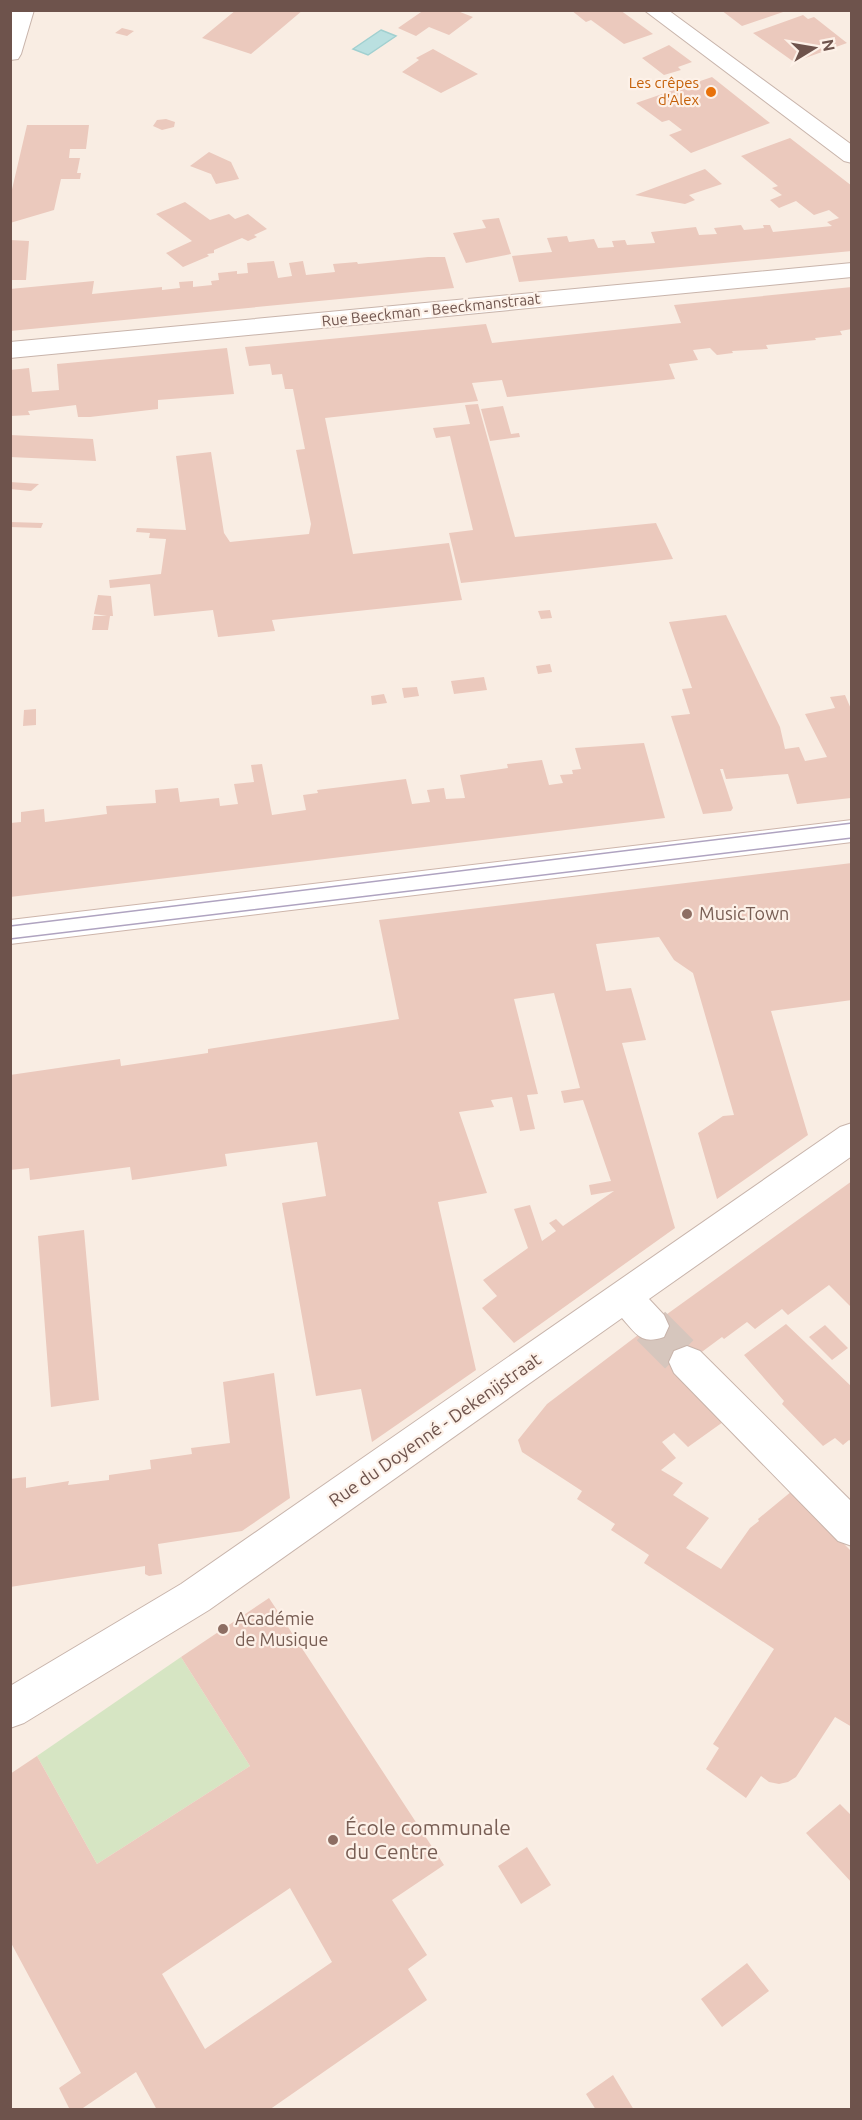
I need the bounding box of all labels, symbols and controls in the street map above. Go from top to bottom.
north arrow [784,18,844,78]
text: N [819,38,839,53]
place label: Les crêpes d'Alex [629,74,699,108]
marker: Les crêpes d'Alex [704,85,718,99]
street label: Rue Beeckman - Beeckmanstraat [321,290,541,329]
place label: MusicTown [699,903,789,923]
marker: MusicTown [680,907,694,921]
street label: Rue du Doyenné - Dekenijstraat [325,1348,544,1510]
place label: Académie de Musique [235,1608,328,1649]
marker: Académie de Musique [216,1622,230,1636]
place label: École communale du Centre [345,1815,511,1863]
marker: École communale du Centre [326,1833,340,1847]

